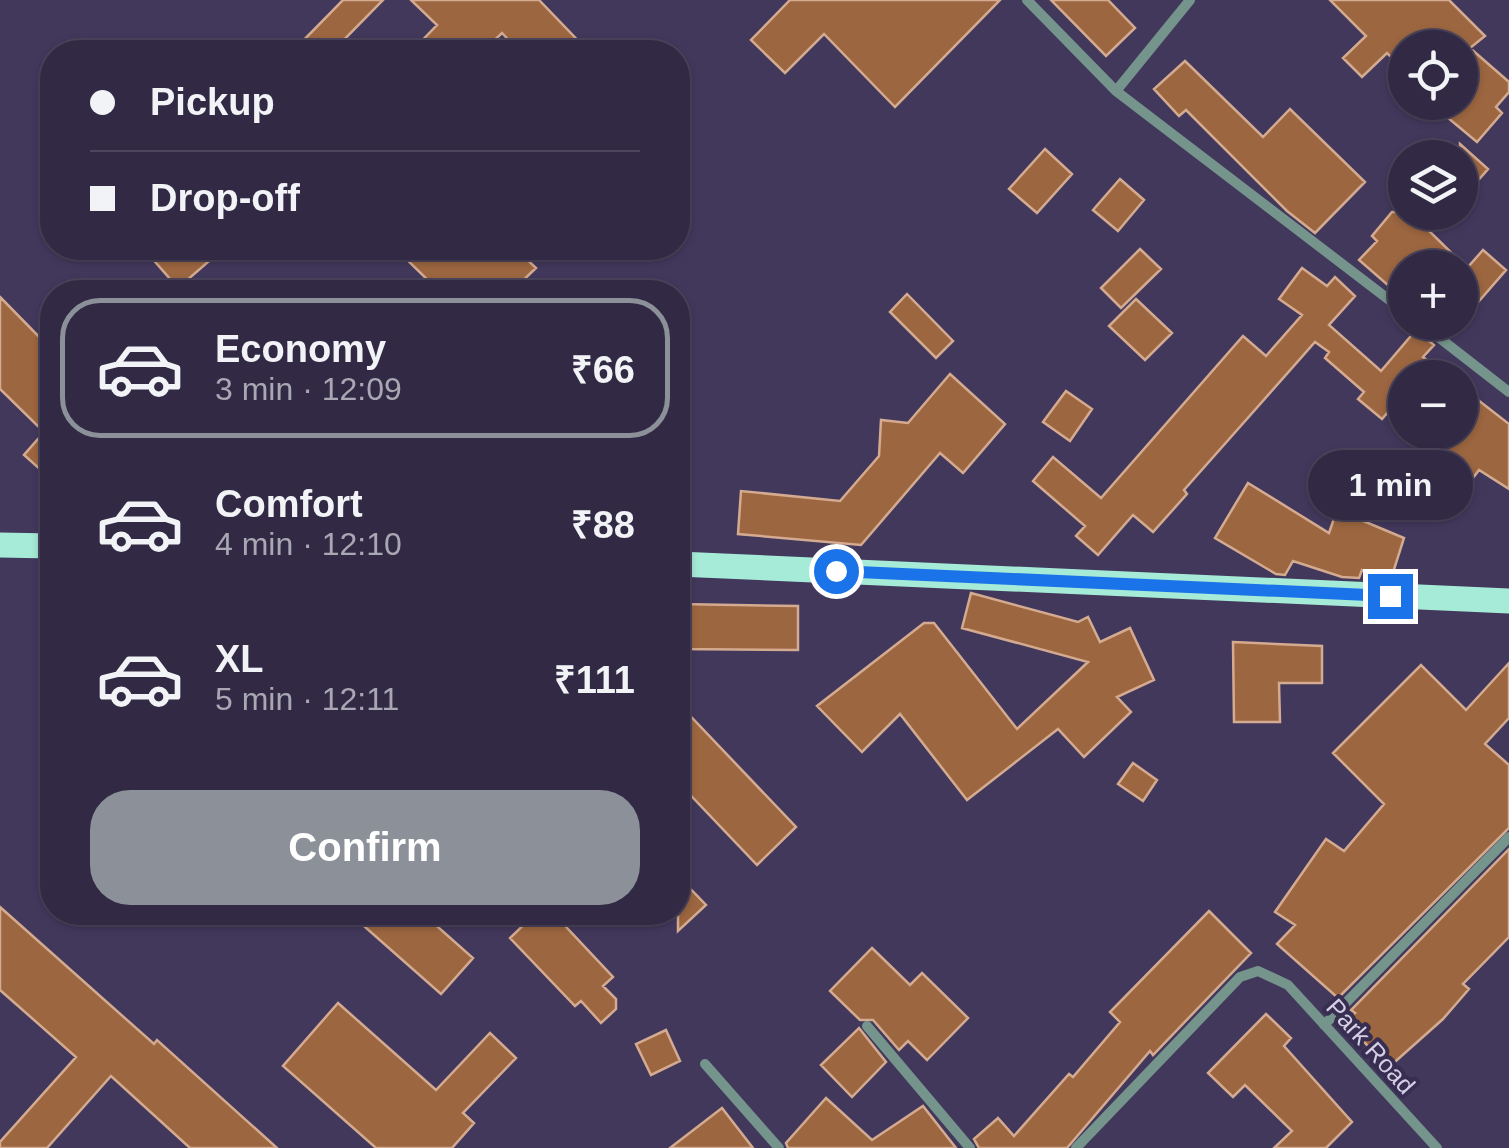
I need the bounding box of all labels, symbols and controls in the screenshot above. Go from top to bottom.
map controls [1388,30,1478,450]
button: locate [1388,30,1478,120]
text: Pickup [150,81,275,123]
button: layers [1388,140,1478,230]
text: Drop-off [150,177,300,219]
button: + [1388,250,1478,340]
icon: car [95,323,185,413]
text: Economy [215,328,386,370]
text: ₹66 [571,349,635,391]
button: − [1388,360,1478,450]
text: 3 min · 12:09 [215,371,402,407]
callout: 1 min [1308,451,1472,521]
text: 1 min [1349,467,1432,503]
icon: car [95,478,185,568]
text: Comfort [215,483,363,525]
text: ₹88 [571,504,635,546]
text: 4 min · 12:10 [215,526,402,562]
route start [814,549,859,594]
route end [1368,574,1413,619]
icon: car [95,633,185,723]
text: XL [215,638,264,680]
text: ₹111 [554,659,635,701]
text: 5 min · 12:11 [215,681,399,717]
button: Confirm [90,790,640,905]
street label: Park Road [1321,993,1421,1099]

